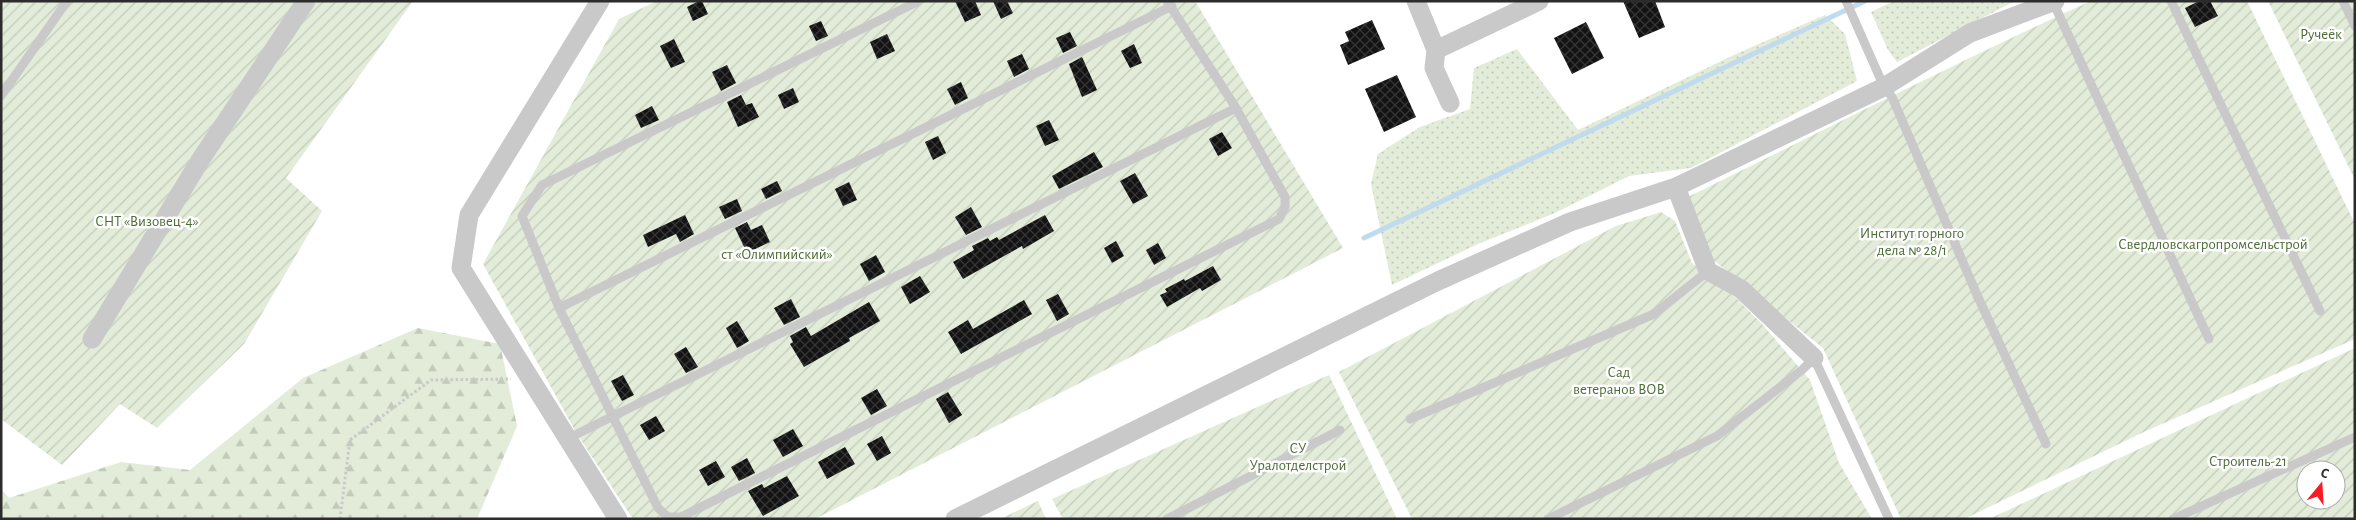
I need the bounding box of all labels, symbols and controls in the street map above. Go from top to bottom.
park label: Ручеёк [2300,27,2342,42]
park label: СНТ «Визовец-4» [95,214,199,229]
park label: Институт горного дела № 28/1 [1860,226,1964,258]
park label: Свердловскагропромсельстрой [2118,237,2308,252]
park label: ст «Олимпийский» [721,247,833,262]
park label: Сад ветеранов ВОВ [1573,365,1665,397]
park label: СУ Уралотделстрой [1250,441,1346,473]
park label: Строитель-21 [2209,454,2287,469]
north arrow [2296,460,2346,510]
text: С [2319,466,2331,482]

